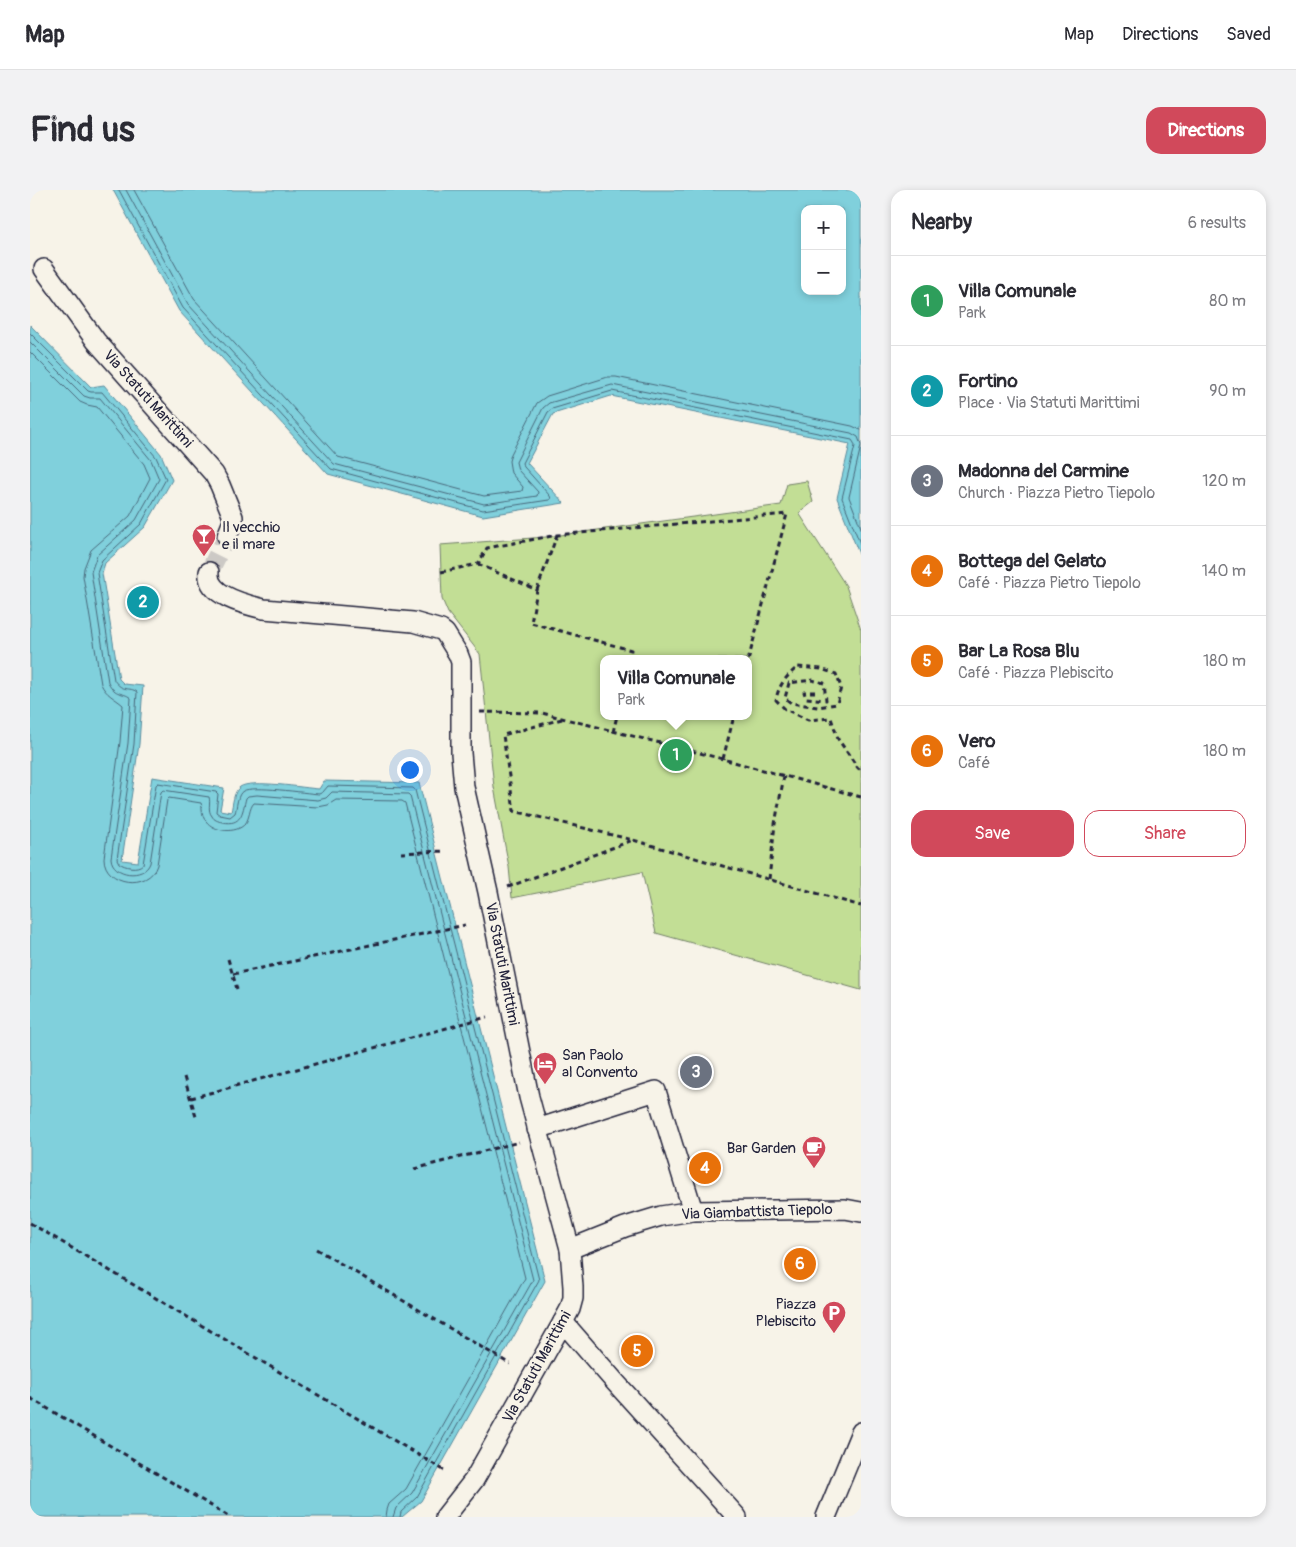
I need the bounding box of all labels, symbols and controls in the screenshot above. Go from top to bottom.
text: Map [25,20,65,49]
text: Map [1064,23,1094,46]
text: Directions [1122,23,1198,46]
text: Saved [1226,23,1271,46]
button: Directions [1146,107,1266,154]
text: Find us [30,108,135,152]
map controls [801,205,846,295]
button: + [801,205,846,250]
text: Nearby [911,209,972,236]
text: 6 results [1188,213,1246,233]
button: − [801,250,846,295]
text: Villa Comunale [958,279,1076,303]
text: 1 [924,291,930,311]
text: 80 m [1209,291,1246,311]
text: Park [958,303,986,323]
street label: Via Statuti Marittimi [99,346,197,452]
text: Fortino [958,369,1018,393]
text: 2 [923,381,931,401]
text: 90 m [1209,381,1246,401]
text: Place · Via Statuti Marittimi [958,393,1140,413]
text: Madonna del Carmine [958,459,1129,483]
text: 3 [923,471,931,491]
text: 120 m [1202,471,1246,491]
text: Church · Piazza Pietro Tiepolo [958,483,1155,503]
place label: Il vecchio e il mare [222,518,280,554]
bar icon: Il vecchio e il mare [191,523,217,557]
text: Bottega del Gelato [958,549,1106,573]
text: 4 [922,561,932,581]
text: 140 m [1202,561,1246,581]
text: Café · Piazza Pietro Tiepolo [958,573,1141,593]
pin: 2 [127,583,159,621]
text: Bar La Rosa Blu [958,639,1080,663]
text: 5 [923,651,931,671]
text: 180 m [1203,651,1246,671]
popup [600,655,752,720]
text: Café · Piazza Plebiscito [958,663,1114,683]
text: Villa Comunale [617,666,735,690]
text: Park [617,690,645,710]
text: Vero [958,729,995,753]
pin: 1 [660,736,692,774]
text: 6 [922,741,932,761]
text: 180 m [1203,741,1246,761]
text: Café [958,753,990,773]
your location [397,757,423,783]
button: Save [911,810,1074,857]
button: Share [1084,810,1246,857]
street label: Via Statuti Marittimi [481,901,523,1027]
place label: San Paolo al Convento [562,1046,638,1082]
hotel icon: San Paolo al Convento [532,1051,558,1085]
pin: 3 [680,1053,712,1091]
cafe icon: Bar Garden [801,1135,827,1169]
place label: Bar Garden [727,1139,796,1158]
pin: 4 [689,1149,721,1187]
street label: Via Giambattista Tiepolo [681,1200,833,1224]
pin: 6 [784,1245,816,1283]
place label: Piazza Plebiscito [756,1295,816,1331]
parking icon: Piazza Plebiscito [821,1300,847,1334]
street label: Via Statuti Marittimi [498,1307,576,1426]
pin: 5 [621,1332,653,1370]

